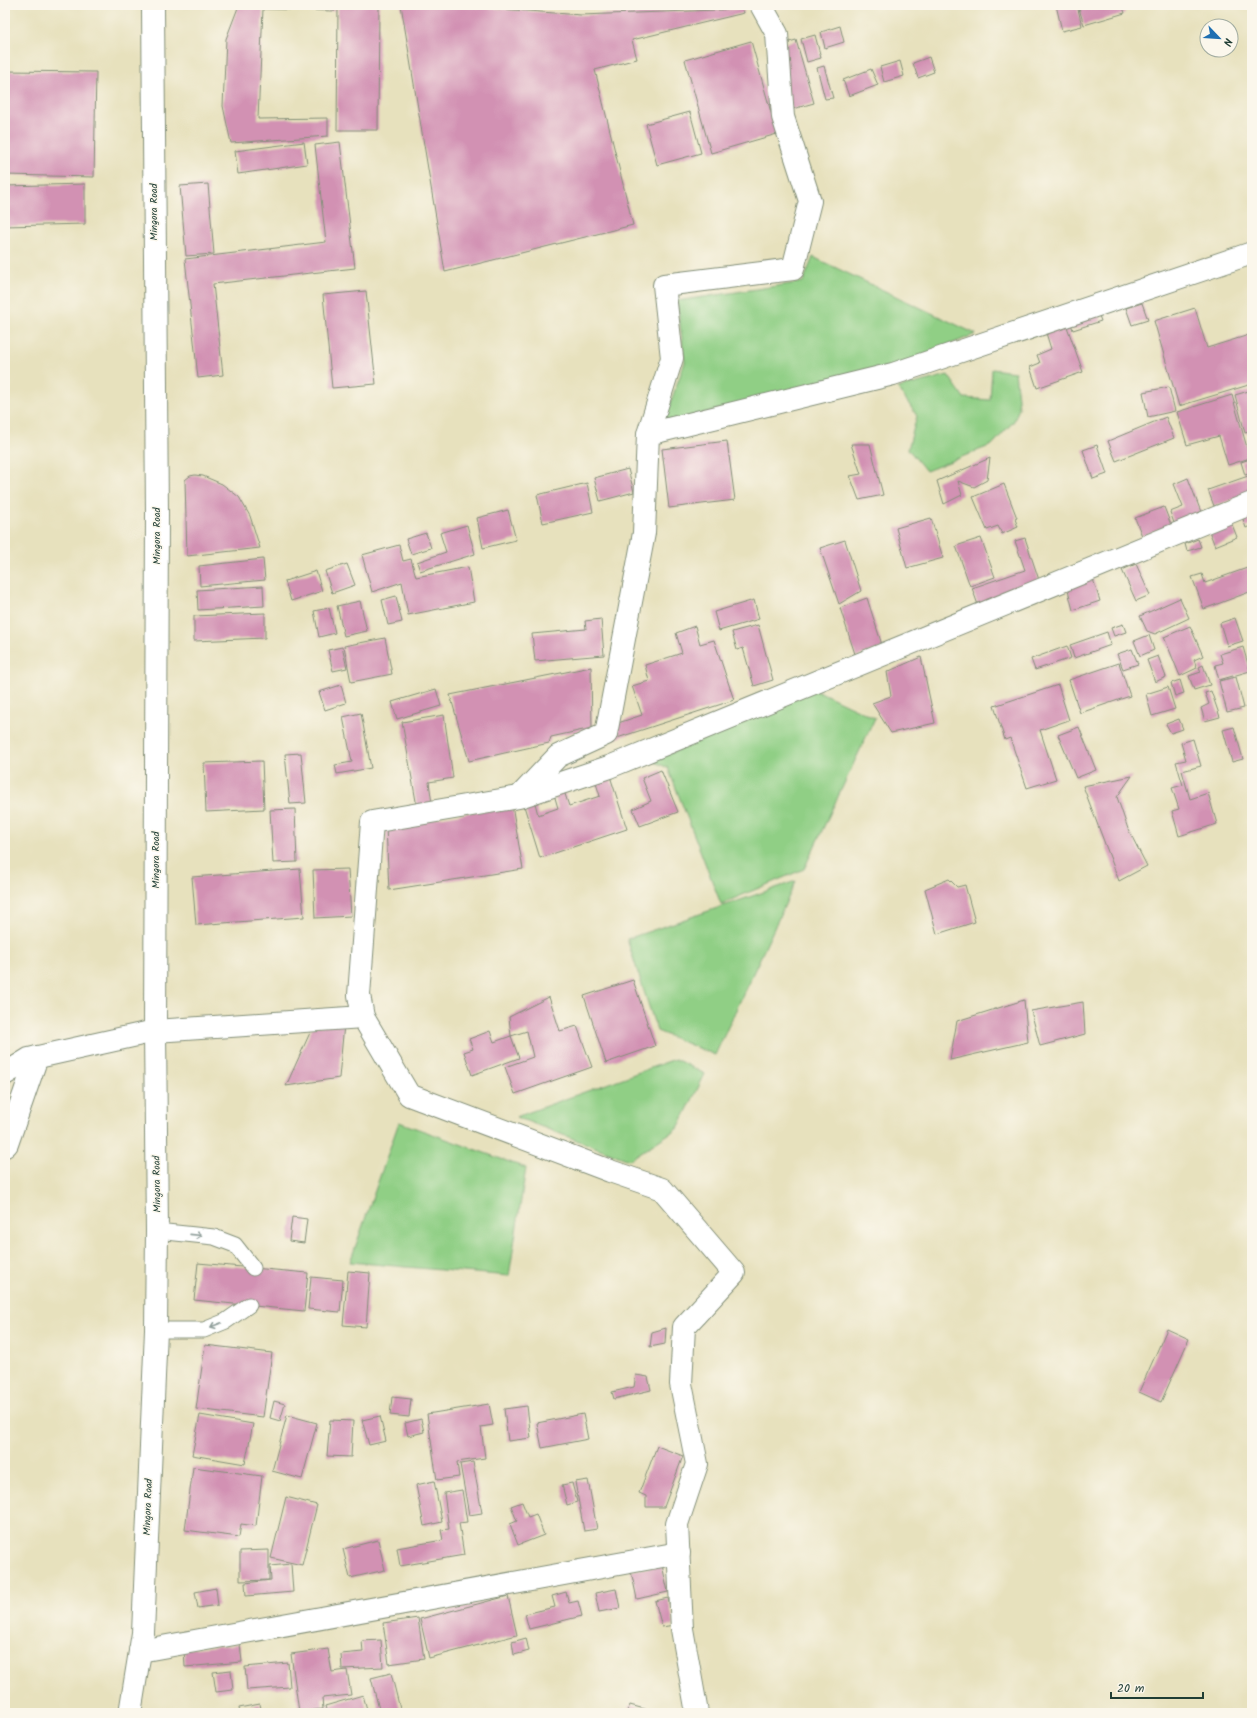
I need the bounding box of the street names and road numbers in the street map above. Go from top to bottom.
street label: Mingora Road [146,183,162,240]
street label: Mingora Road [149,507,165,564]
street label: Mingora Road [148,831,164,888]
street label: Mingora Road [148,1154,165,1213]
street label: Mingora Road [139,1477,157,1536]

